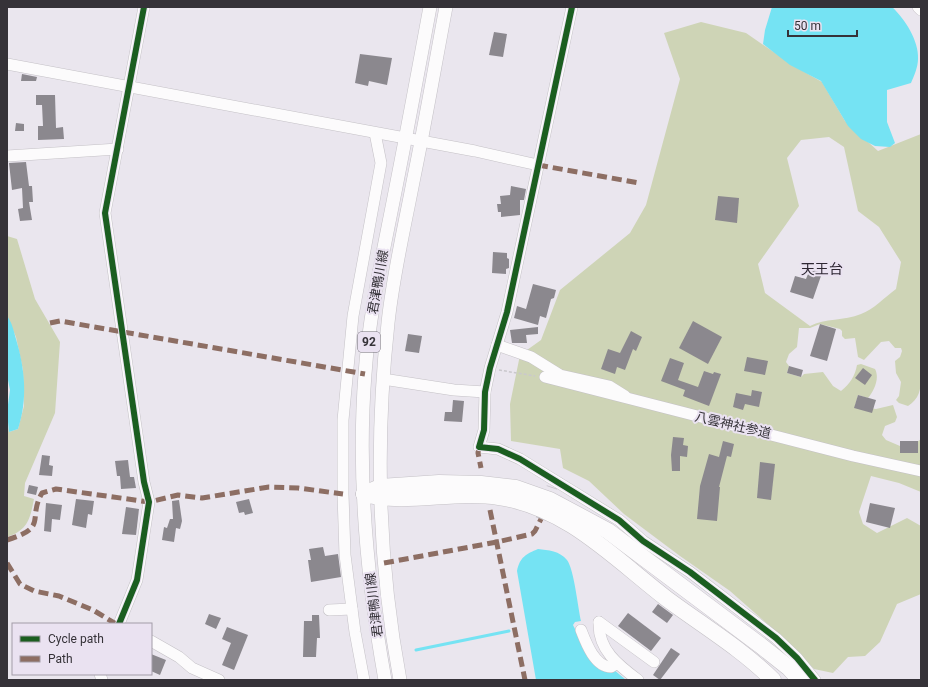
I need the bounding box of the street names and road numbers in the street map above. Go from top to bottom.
street label: 君津鴨川線 [365,249,391,315]
road number: 92 [358,332,380,352]
street label: 八雲神社参道 [693,409,773,441]
street label: 君津鴨川線 [363,572,385,638]

